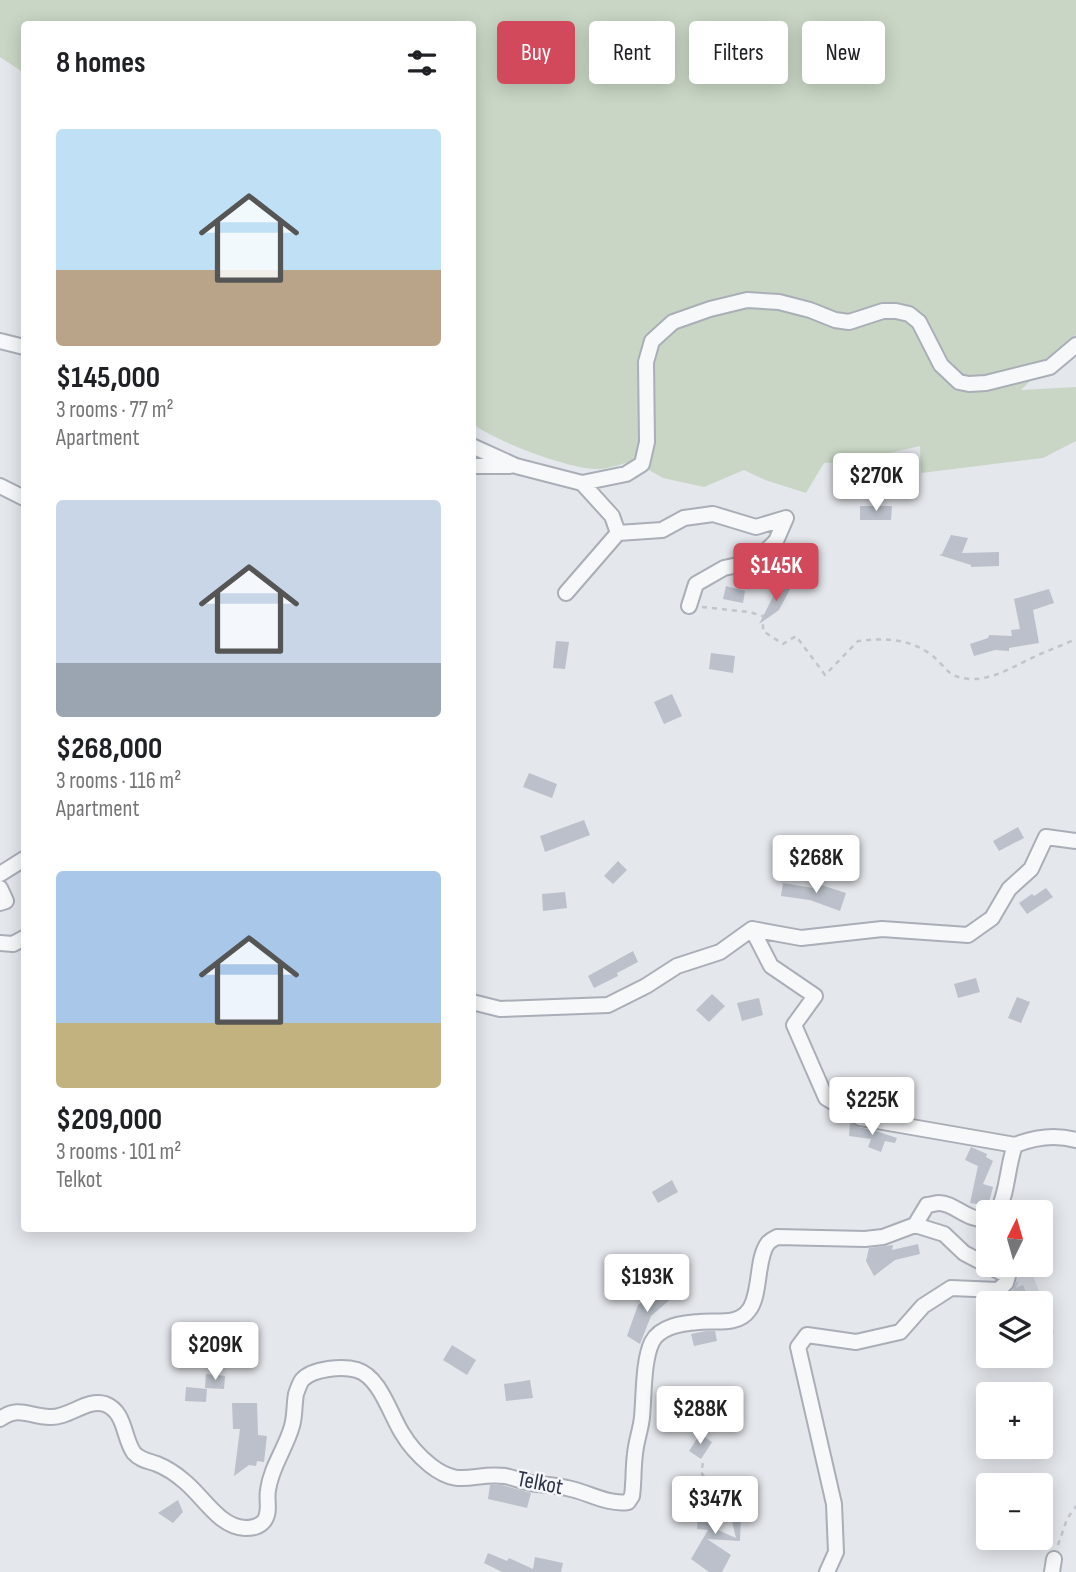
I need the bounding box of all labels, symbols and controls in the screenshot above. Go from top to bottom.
chip: Buy [497,21,575,84]
chip: Rent [589,21,675,84]
chip: Filters [689,21,788,84]
chip: New [802,21,885,84]
icon: filters [403,44,441,82]
text: 8 homes [56,45,145,81]
icon: home [186,175,312,301]
text: $145,000 [56,360,160,396]
text: 3 rooms · 77 m² [56,396,174,424]
text: Apartment [56,424,140,452]
pin: $270K [827,454,925,513]
text: $270K [849,462,903,490]
pin: $145K [727,544,825,603]
icon: home [186,546,312,672]
text: $145K [749,552,803,580]
text: $268,000 [56,731,162,767]
text: 3 rooms · 116 m² [56,767,181,795]
text: Apartment [56,795,140,823]
pin: $268K [767,836,865,895]
text: $268K [789,844,843,872]
icon: home [186,917,312,1043]
pin: $225K [823,1078,921,1137]
text: $225K [845,1086,899,1114]
text: $209,000 [56,1102,162,1138]
text: 3 rooms · 101 m² [56,1138,181,1166]
text: Telkot [56,1166,102,1194]
north arrow [976,1200,1054,1278]
map controls [976,1200,1053,1550]
pin: $193K [598,1254,696,1314]
text: $193K [620,1263,674,1291]
button: layers [976,1291,1053,1368]
pin: $209K [166,1322,264,1382]
text: $209K [187,1331,243,1359]
button: + [976,1382,1053,1459]
pin: $288K [651,1386,749,1446]
text: $288K [673,1395,727,1423]
street label: Telkot [515,1465,565,1501]
button: − [976,1473,1053,1550]
pin: $347K [666,1476,764,1536]
text: $347K [688,1485,742,1513]

